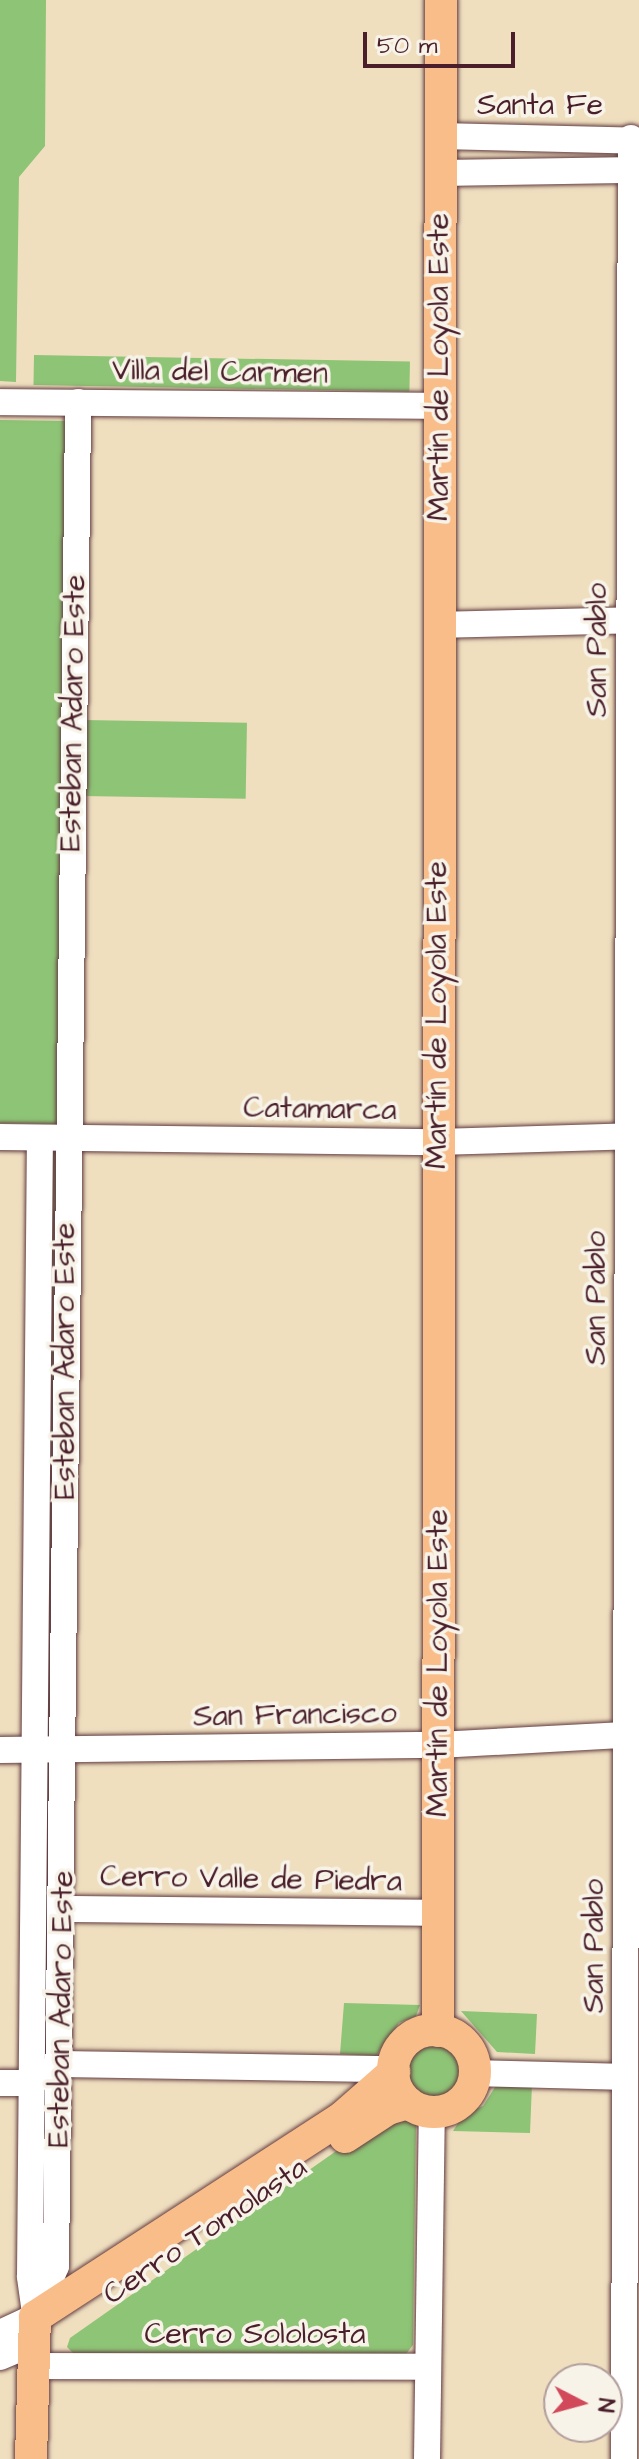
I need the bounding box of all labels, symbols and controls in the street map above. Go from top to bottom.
scale bar [367,16,519,66]
text: 50 m [377,29,437,63]
street label: Santa Fe [477,87,603,123]
street label: Martín de Loyola Este [421,213,457,521]
street label: Villa del Carmen [112,352,328,392]
street label: Esteban Adaro Este [53,574,93,852]
street label: San Pablo [579,583,615,717]
street label: Martín de Loyola Este [419,861,455,1169]
street label: Catamarca [243,1090,397,1128]
street label: Esteban Adaro Este [47,1223,83,1499]
street label: San Pablo [578,1231,614,1365]
street label: Martín de Loyola Este [420,1509,456,1817]
street label: San Francisco [193,1695,397,1735]
street label: Cerro Valle de Piedra [100,1858,402,1900]
street label: Esteban Adaro Este [41,1870,81,2148]
street label: San Pablo [576,1879,612,2013]
street label: Cerro Tomolasta [96,2150,314,2312]
street label: Cerro Sololosta [144,2316,366,2352]
north arrow [543,2363,623,2443]
text: N [589,2397,622,2414]

